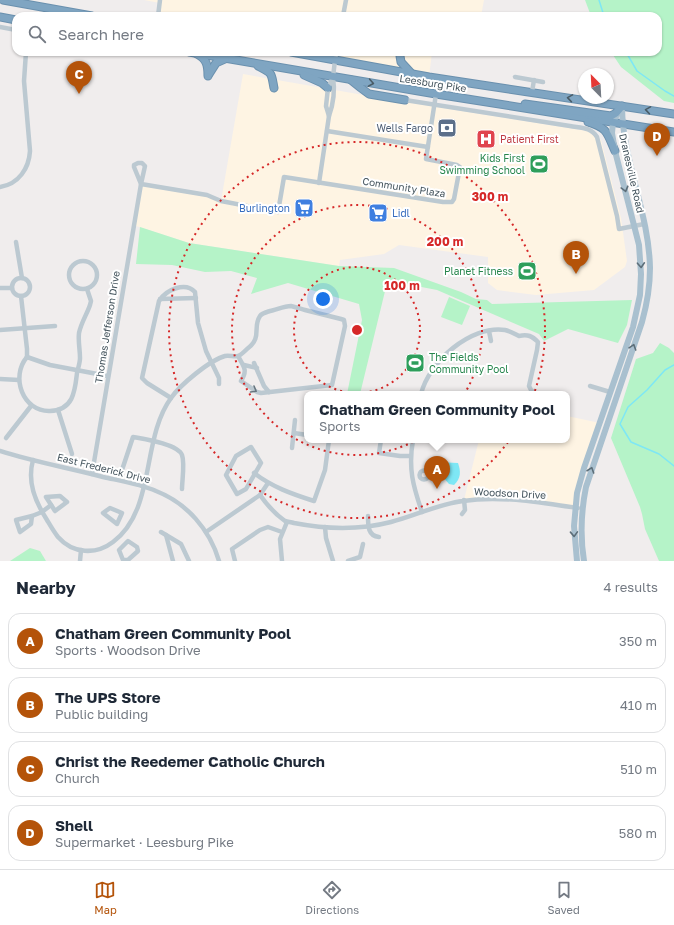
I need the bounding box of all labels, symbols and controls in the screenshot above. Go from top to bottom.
search box [12,12,662,56]
icon: search [26,23,48,45]
text: Search here [58,25,144,43]
pin: C [66,61,92,94]
north arrow [578,68,614,104]
street label: Leesburg Pike [399,72,468,94]
one-way arrow [368,78,374,87]
one-way arrow [567,94,573,103]
one-way arrow [645,106,651,115]
bank icon: Wells Fargo [436,117,458,139]
place label: Wells Fargo [376,122,433,134]
pin: D [644,123,670,156]
hospital icon: Patient First [475,128,497,150]
street label: Dranesville Road [617,132,647,214]
place label: Patient First [500,133,559,145]
place label: Kids First Swimming School [440,152,525,176]
sports icon: Kids First Swimming School [528,153,550,175]
street label: Community Plaza [362,175,446,199]
one-way arrow [620,185,629,192]
text: 300 m [472,189,508,204]
supermarket icon: Burlington [293,197,315,219]
place label: Burlington [239,202,290,214]
supermarket icon: Lidl [367,202,389,224]
place label: Lidl [392,207,410,219]
text: 200 m [427,234,463,249]
pin: B [563,241,589,274]
sports icon: Planet Fitness [516,260,538,282]
one-way arrow [636,262,645,268]
place label: Planet Fitness [444,265,513,277]
street label: Thomas Jefferson Drive [92,270,122,384]
text: 100 m [384,278,420,293]
your location [313,289,333,309]
centre of rings [350,323,364,337]
one-way arrow [629,344,637,351]
place label: The Fields Community Pool [429,351,508,375]
sports icon: The Fields Community Pool [404,352,426,374]
one-way arrow [250,385,257,392]
popup [304,391,570,443]
text: Chatham Green Community Pool [319,400,555,418]
text: Sports [319,418,360,434]
street label: East Frederick Drive [56,451,152,485]
pin: A [424,456,450,489]
one-way arrow [586,467,595,474]
street label: Woodson Drive [474,485,546,501]
one-way arrow [570,531,578,537]
text: Nearby [16,577,76,598]
text: 4 results [604,579,658,595]
text: Chatham Green Community Pool [55,624,291,642]
text: A [25,633,35,649]
text: 350 m [619,633,657,649]
text: Sports · Woodson Drive [55,642,201,658]
text: The UPS Store [55,688,161,706]
text: B [25,697,35,713]
text: 410 m [620,697,657,713]
text: Public building [55,706,148,722]
text: Christ the Reedemer Catholic Church [55,752,325,770]
text: C [25,761,35,777]
text: 510 m [620,761,657,777]
text: Church [55,770,100,786]
text: Shell [55,816,93,834]
text: D [25,825,35,841]
text: 580 m [619,825,657,841]
text: Supermarket · Leesburg Pike [55,834,234,850]
tab: Map [94,879,117,916]
tab: Directions [305,879,359,916]
tab: Saved [548,879,580,916]

